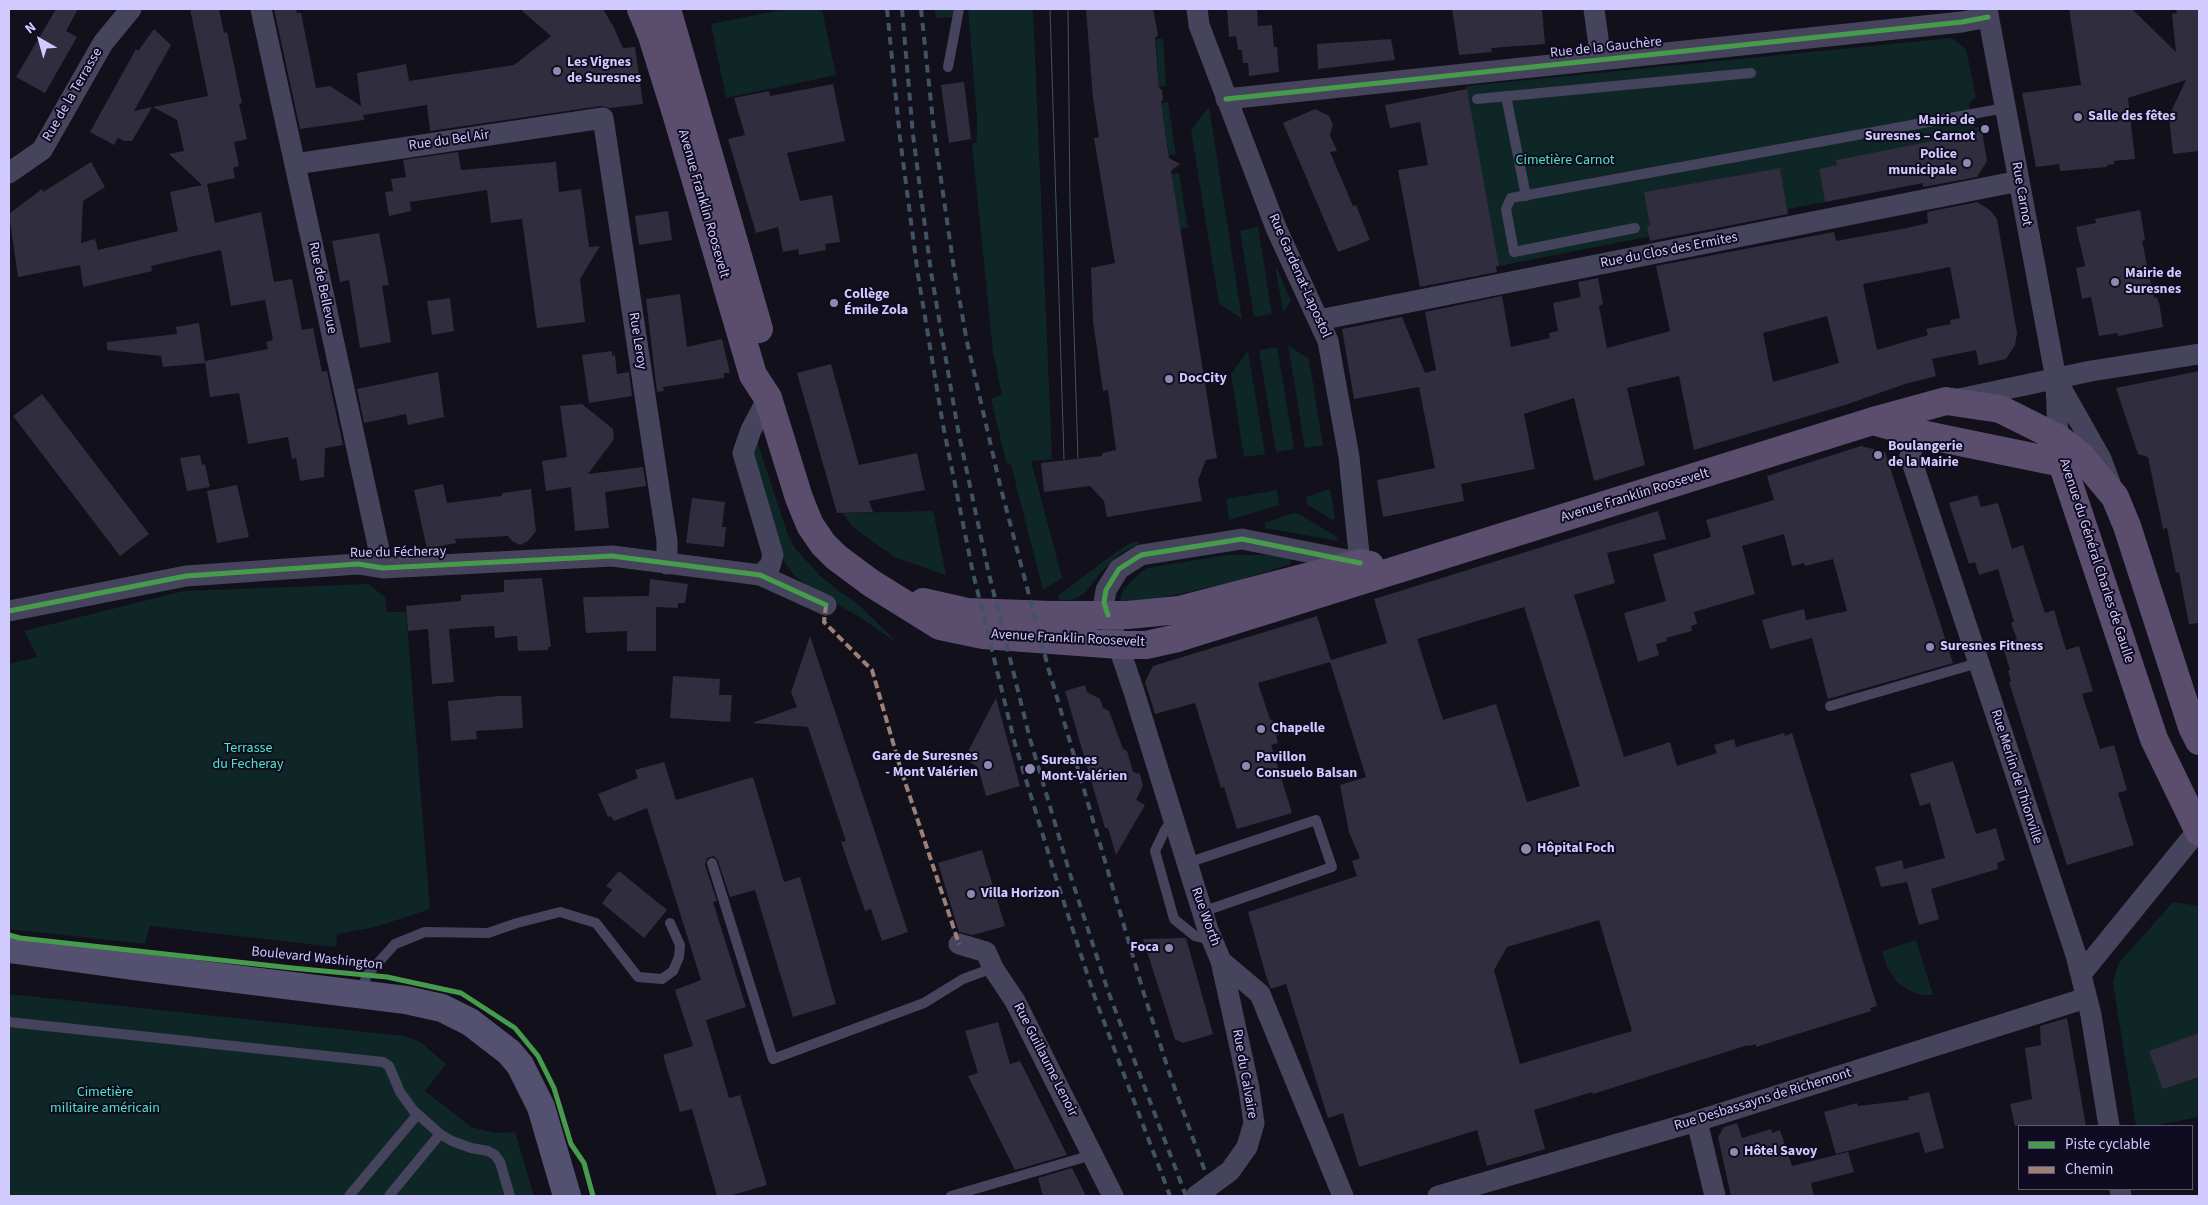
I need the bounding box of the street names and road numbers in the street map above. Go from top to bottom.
street label: Rue de la Gauchère [1549,34,1663,62]
street label: Rue de la Terrasse [39,45,107,145]
street label: Rue du Bel Air [408,127,490,155]
street label: Avenue Franklin Roosevelt [674,128,732,280]
street label: Rue Carnot [2007,161,2035,227]
street label: Rue Gardenat-Lapostol [1264,211,1334,341]
street label: Rue du Clos des Ermites [1599,229,1739,273]
street label: Rue de Bellevue [304,241,340,335]
street label: Rue Leroy [624,311,650,371]
street label: Avenue du Général Charles de Gaulle [2055,457,2137,665]
street label: Avenue Franklin Roosevelt [1559,465,1711,527]
street label: Rue du Fécheray [350,544,446,562]
street label: Avenue Franklin Roosevelt [991,627,1145,651]
street label: Rue Merlin de Thionville [1986,708,2046,846]
street label: Rue Worth [1187,885,1223,949]
street label: Boulevard Washington [251,944,383,974]
street label: Rue Guillaume Lenoir [1009,1000,1081,1120]
street label: Rue du Calvaire [1228,1028,1260,1120]
street label: Rue Desbassayns de Richemont [1672,1065,1854,1135]

